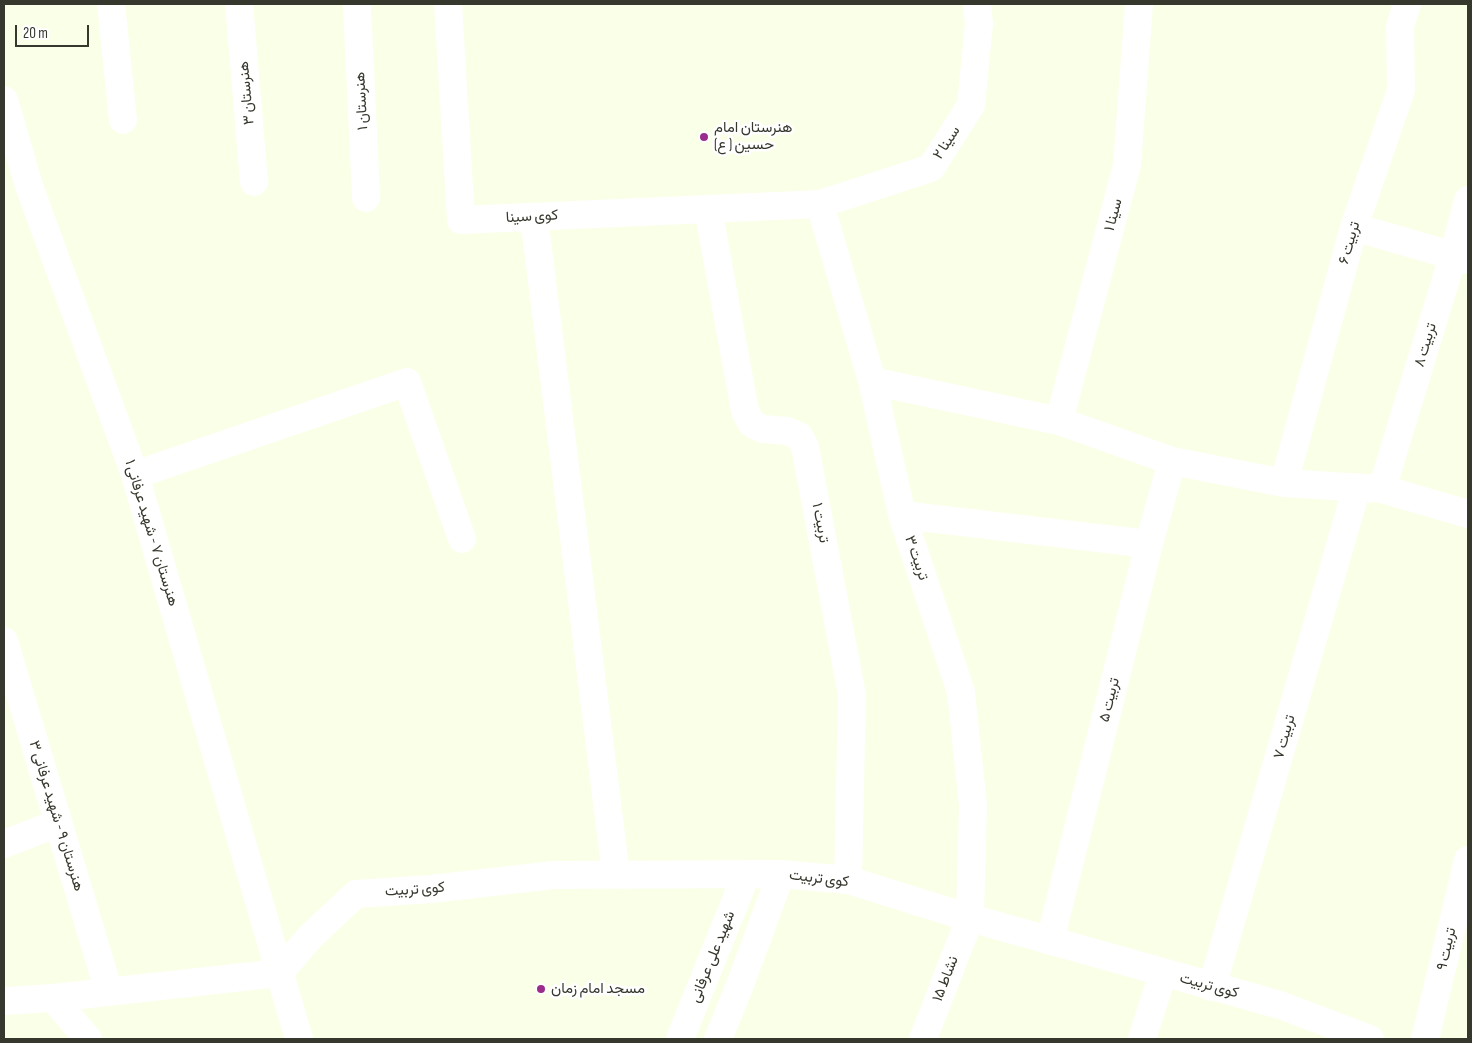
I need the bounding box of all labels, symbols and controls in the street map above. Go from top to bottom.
scale bar [18,15,91,47]
text: 20 m [23,24,48,43]
street label: هنرستان ۳ [235,60,259,126]
street label: هنرستان ۱ [351,71,373,131]
place label: هنرستان امام حسین ( ع) [714,119,792,154]
street label: سینا ۲ [930,123,964,163]
marker: هنرستان امام حسین ( ع) [698,131,710,143]
street label: سینا ۱ [1101,197,1127,233]
street label: کوی سینا [505,207,559,227]
street label: تربیت ۶ [1335,220,1365,266]
street label: تربیت ۸ [1411,321,1441,369]
street label: هنرستان ۷ - شهید عرفانی ۱ [120,457,182,609]
street label: تربیت ۱ [807,501,833,545]
street label: تربیت ۳ [900,533,932,583]
street label: تربیت ۵ [1096,676,1124,724]
street label: تربیت ۷ [1270,713,1300,761]
street label: هنرستان ۹ - شهید عرفانی ۳ [25,739,87,893]
street label: کوی تربیت [788,866,850,892]
street label: کوی تربیت [384,879,446,901]
street label: شهید علی عرفانی [686,909,740,1005]
street label: تربیت ۹ [1433,926,1461,972]
street label: نشاط ۱۵ [929,954,963,1004]
street label: کوی تربیت [1178,970,1240,1002]
place label: مسجد امام زمان [551,980,645,998]
marker: مسجد امام زمان [535,983,547,995]

